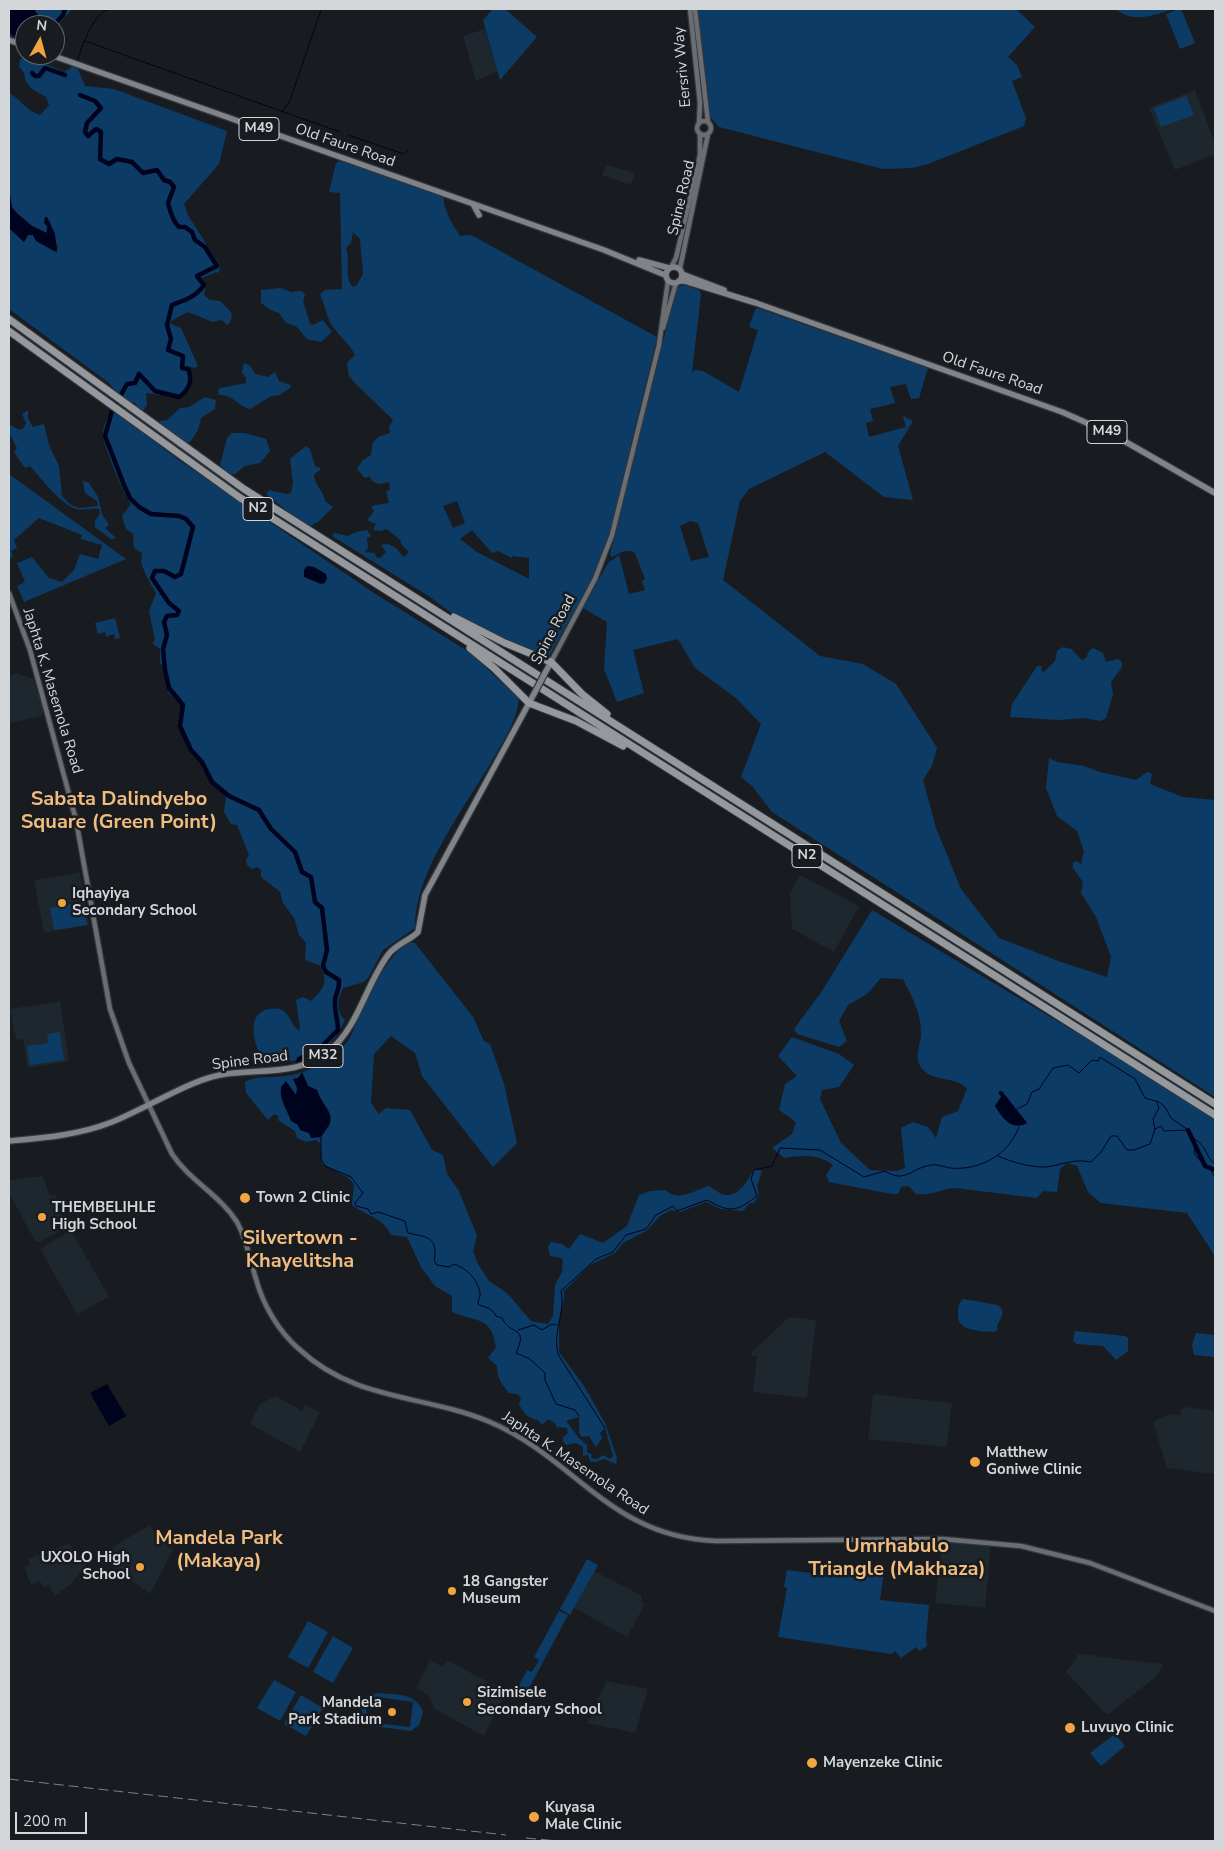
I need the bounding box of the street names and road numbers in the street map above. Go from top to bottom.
street label: Eersriv Way [671,26,695,108]
road number: M49 [239,118,279,140]
street label: Old Faure Road [293,120,397,172]
street label: Spine Road [665,159,699,237]
street label: Old Faure Road [940,348,1044,400]
road number: M49 [1087,421,1127,444]
road number: N2 [243,498,273,520]
street label: Spine Road [528,592,580,668]
street label: Japhta K. Masemola Road [18,606,86,776]
road number: N2 [792,844,822,868]
road number: M32 [303,1044,343,1068]
street label: Spine Road [211,1047,289,1075]
street label: Japhta K. Masemola Road [499,1408,651,1520]

